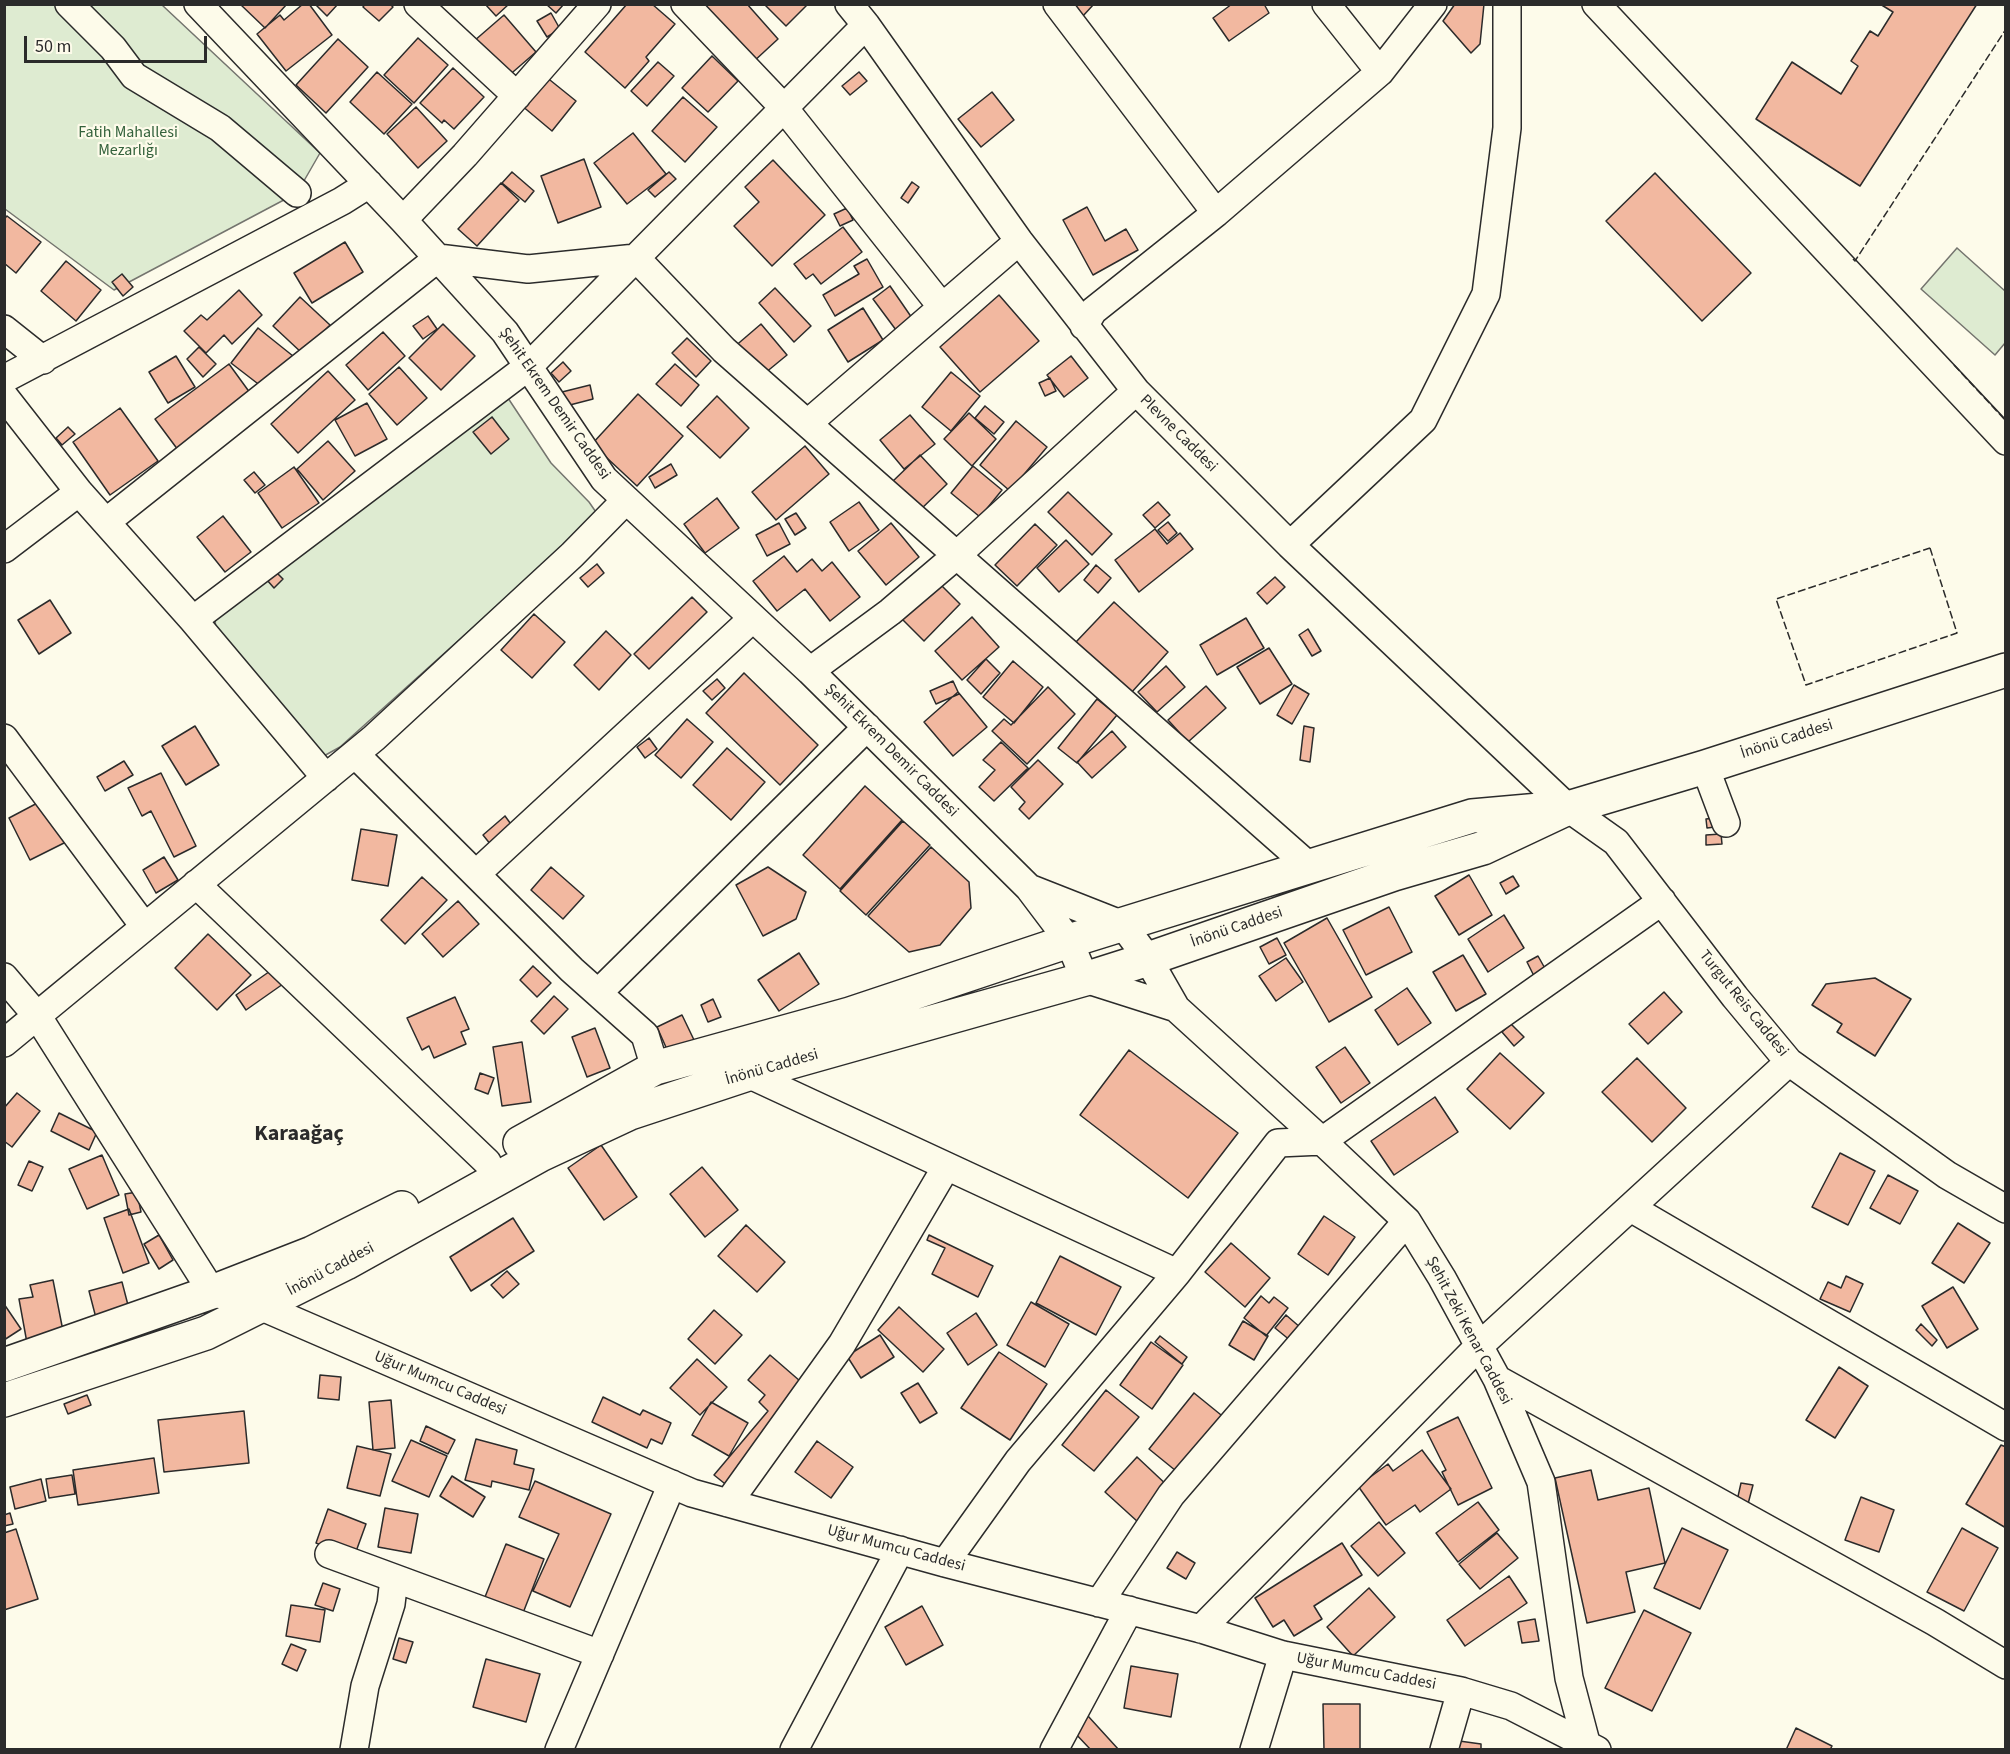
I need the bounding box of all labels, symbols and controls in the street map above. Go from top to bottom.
scale bar [27,24,210,62]
text: 50 m [35,34,71,59]
park label: Fatih Mahallesi Mezarlığı [78,123,178,161]
street label: Şehit Ekrem Demir Caddesi [494,324,614,484]
street label: Plevne Caddesi [1135,391,1221,477]
street label: Şehit Ekrem Demir Caddesi [820,680,962,822]
street label: İnönü Caddesi [1738,716,1836,764]
street label: İnönü Caddesi [1189,903,1285,953]
street label: Turgut Reis Caddesi [1694,947,1792,1061]
street label: İnönü Caddesi [723,1046,821,1090]
district label: Karaağaç [254,1122,344,1148]
street label: İnönü Caddesi [284,1239,378,1301]
street label: Şehit Zeki Kenar Caddesi [1421,1254,1515,1408]
street label: Uğur Mumcu Caddesi [371,1347,509,1421]
street label: Uğur Mumcu Caddesi [825,1521,967,1577]
street label: Uğur Mumcu Caddesi [1294,1649,1438,1695]

